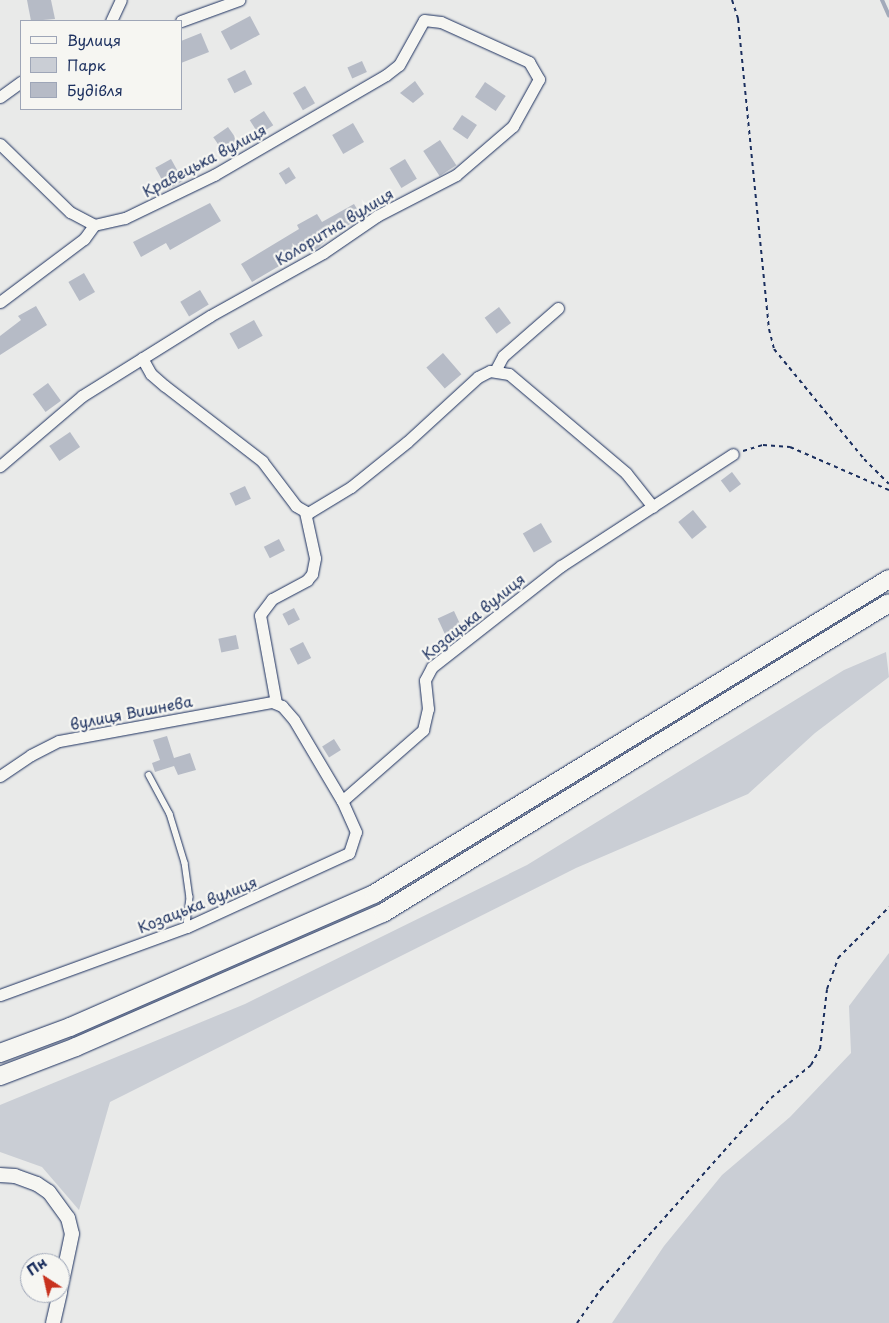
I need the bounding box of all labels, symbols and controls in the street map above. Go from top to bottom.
legend [20,20,182,110]
text: Вулиця [67,28,121,51]
text: Парк [67,53,106,76]
text: Будівля [67,78,123,101]
street label: Кравецька вулиця [139,120,269,200]
street label: Колоритна вулиця [271,183,397,269]
street label: Козацька вулиця [418,569,528,663]
street label: вулиця Вишнева [68,691,194,733]
street label: Козацька вулиця [135,872,259,936]
text: Пн [22,1252,51,1281]
north arrow [20,1253,70,1303]

